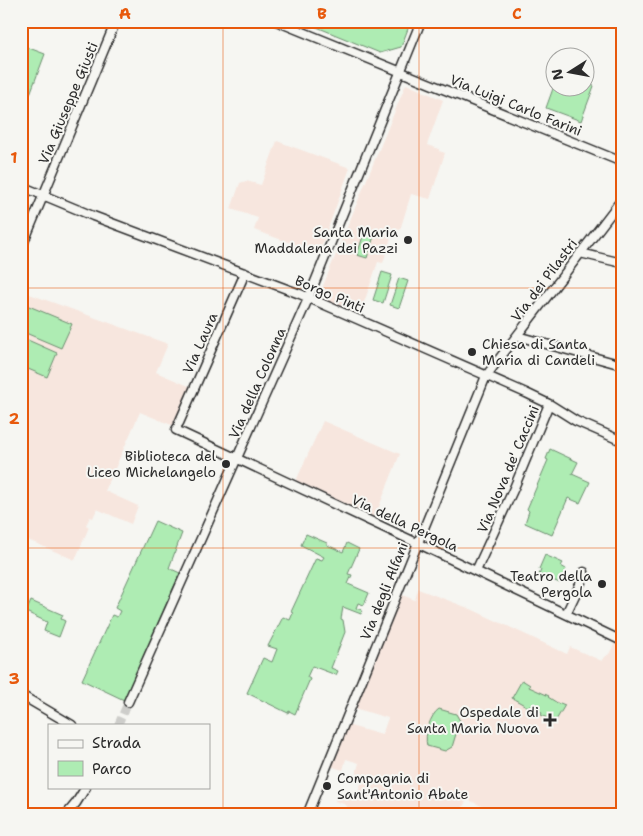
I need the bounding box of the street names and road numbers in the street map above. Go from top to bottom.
street label: Via Giuseppe Giusti [34,39,102,167]
street label: Via Luigi Carlo Farini [447,70,585,140]
street label: Via dei Pilastri [507,235,581,325]
street label: Borgo Pinti [292,271,368,317]
street label: Via Laura [179,309,222,376]
street label: Via della Colonna [224,324,290,441]
street label: Via Nova de' Caccini [473,402,543,536]
street label: Via della Pergola [349,490,462,556]
street label: Via degli Alfani [356,539,412,643]

